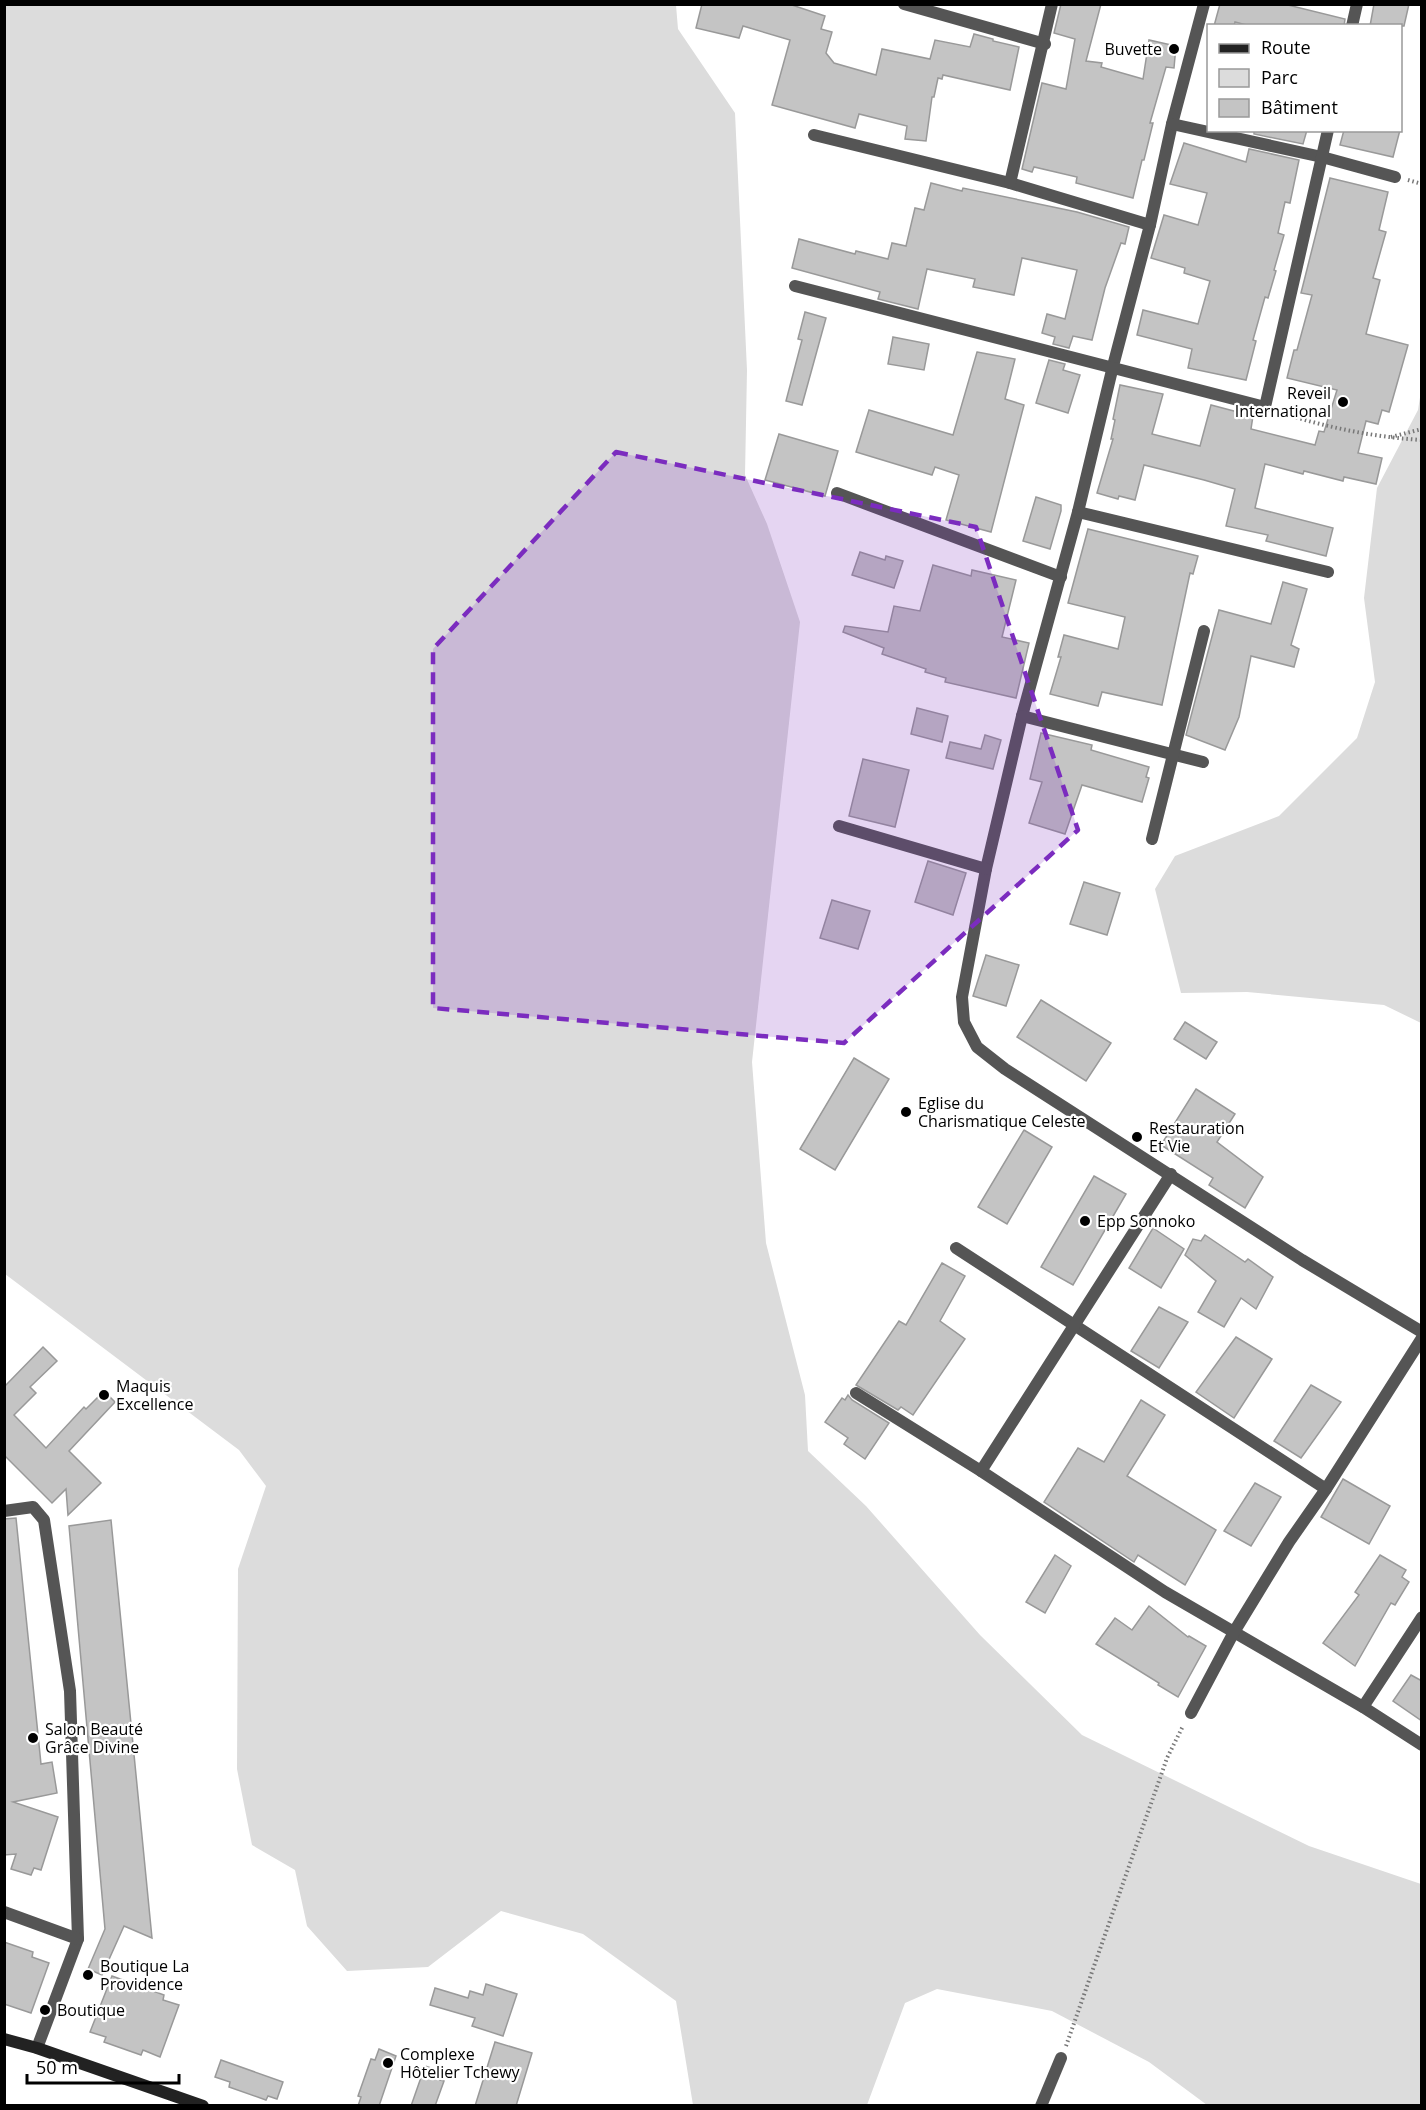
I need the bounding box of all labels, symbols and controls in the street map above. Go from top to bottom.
legend [1207,24,1402,132]
text: Route [1261,35,1311,59]
place label: Buvette [1104,38,1162,60]
marker: Buvette [1167,42,1181,56]
text: Parc [1261,65,1298,89]
text: Bâtiment [1261,95,1338,119]
place label: Reveil International [1235,382,1331,422]
marker: Reveil International [1336,395,1350,409]
place label: Eglise du Charismatique Celeste [918,1092,1086,1132]
marker: Eglise du Charismatique Celeste [899,1105,913,1119]
place label: Restauration Et Vie [1149,1117,1245,1157]
marker: Restauration Et Vie [1130,1130,1144,1144]
place label: Epp Sonnoko [1097,1210,1195,1232]
marker: Epp Sonnoko [1078,1214,1092,1228]
place label: Maquis Excellence [116,1375,193,1415]
marker: Maquis Excellence [97,1388,111,1402]
place label: Salon Beauté Grâce Divine [45,1718,143,1758]
marker: Salon Beauté Grâce Divine [26,1731,40,1745]
place label: Boutique La Providence [100,1955,190,1995]
marker: Boutique La Providence [81,1968,95,1982]
place label: Boutique [57,1999,125,2021]
marker: Boutique [38,2003,52,2017]
place label: Complexe Hôtelier Tchewy [400,2043,521,2083]
scale bar [27,2047,178,2085]
text: 50 m [36,2055,78,2079]
marker: Complexe Hôtelier Tchewy [381,2056,395,2070]

